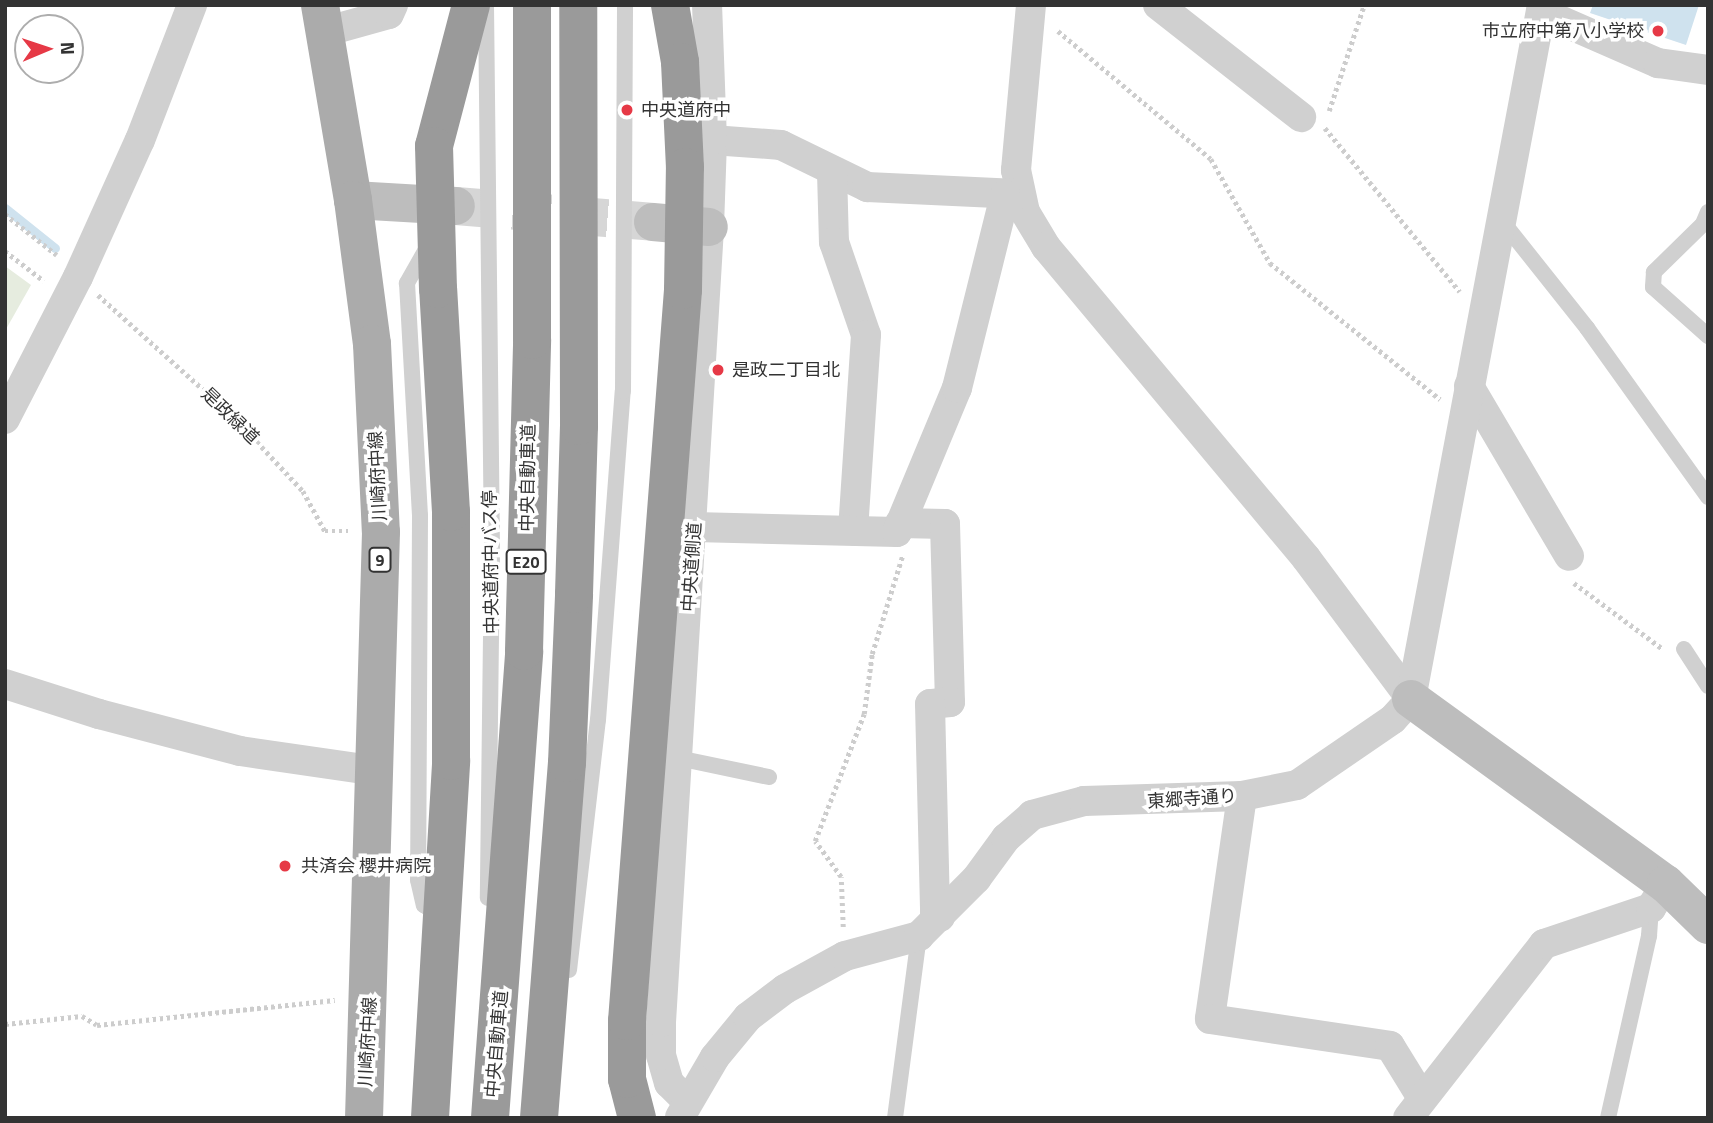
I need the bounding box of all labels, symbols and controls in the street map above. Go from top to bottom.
north arrow [14,14,84,84]
place label: 市立府中第八小学校 [1482,20,1644,42]
marker: 市立府中第八小学校 [1650,23,1666,39]
text: N [54,41,83,55]
place label: 中央道府中 [641,99,731,121]
marker: 中央道府中 [619,102,635,118]
place label: 是政二丁目北 [732,359,840,381]
marker: 是政二丁目北 [710,362,726,378]
street label: 是政緑道 [197,383,263,449]
street label: 中央自動車道 [516,424,540,532]
street label: 川崎府中線 [365,430,391,522]
street label: 中央道府中バス停 [479,490,503,634]
street label: 中央道側道 [678,521,706,613]
road number: 9 [368,548,392,572]
road number: E20 [505,550,547,575]
street label: 東郷寺通り [1146,785,1238,813]
place label: 共済会 櫻井病院 [301,855,431,877]
marker: 共済会 櫻井病院 [275,856,295,876]
street label: 中央自動車道 [482,989,512,1099]
street label: 川崎府中線 [355,996,381,1088]

